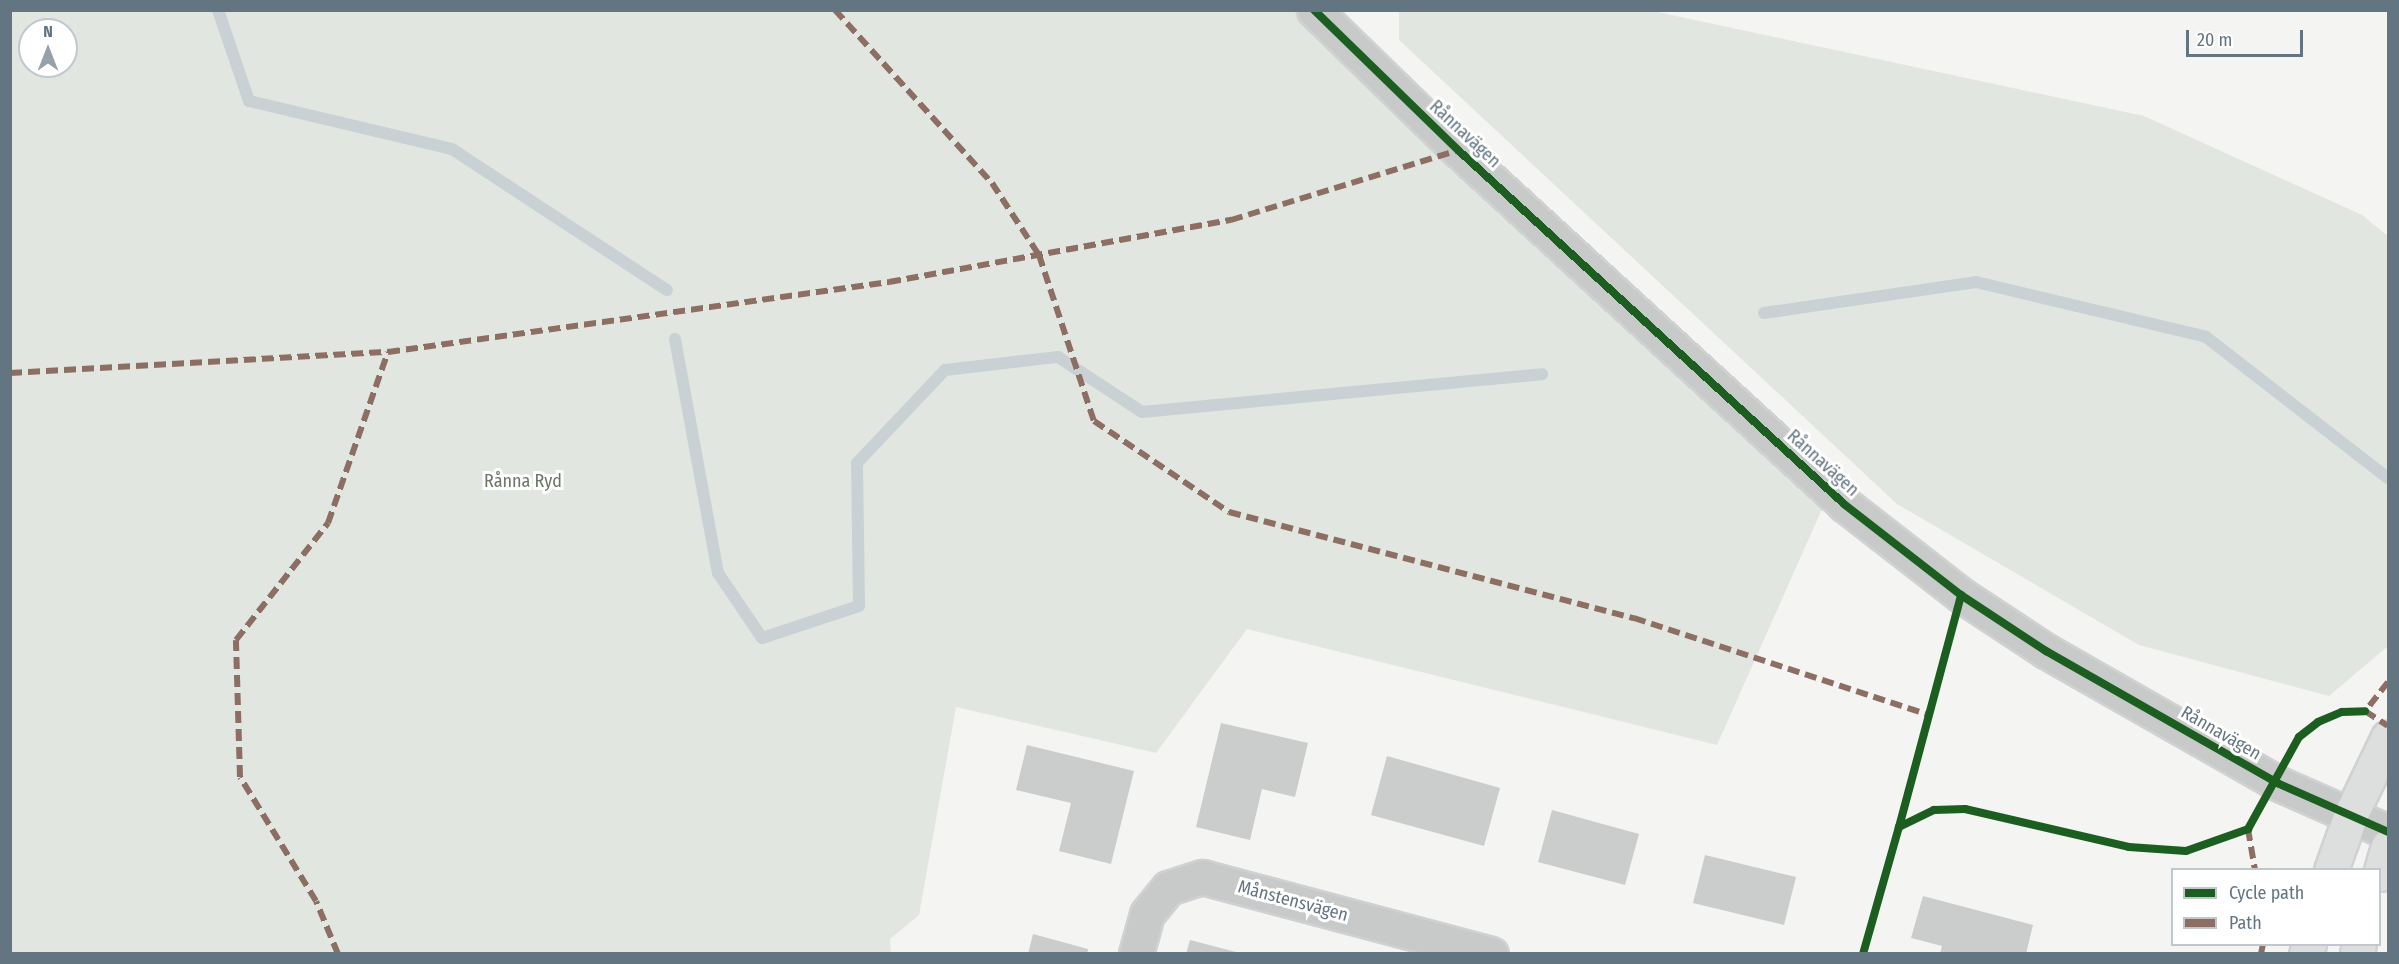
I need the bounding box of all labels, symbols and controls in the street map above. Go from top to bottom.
north arrow [18,18,78,78]
scale bar [2189,18,2306,56]
text: N [43,22,53,41]
text: 20 m [2197,29,2232,51]
street label: Rånnavägen [1425,96,1505,172]
street label: Rånnavägen [1783,425,1863,501]
park label: Rånna Ryd [484,470,562,492]
street label: Rånnavägen [2177,701,2265,765]
legend [2171,868,2381,946]
street label: Månstensvägen [1236,876,1350,926]
text: Cycle path [2229,882,2304,904]
text: Path [2229,912,2262,934]

